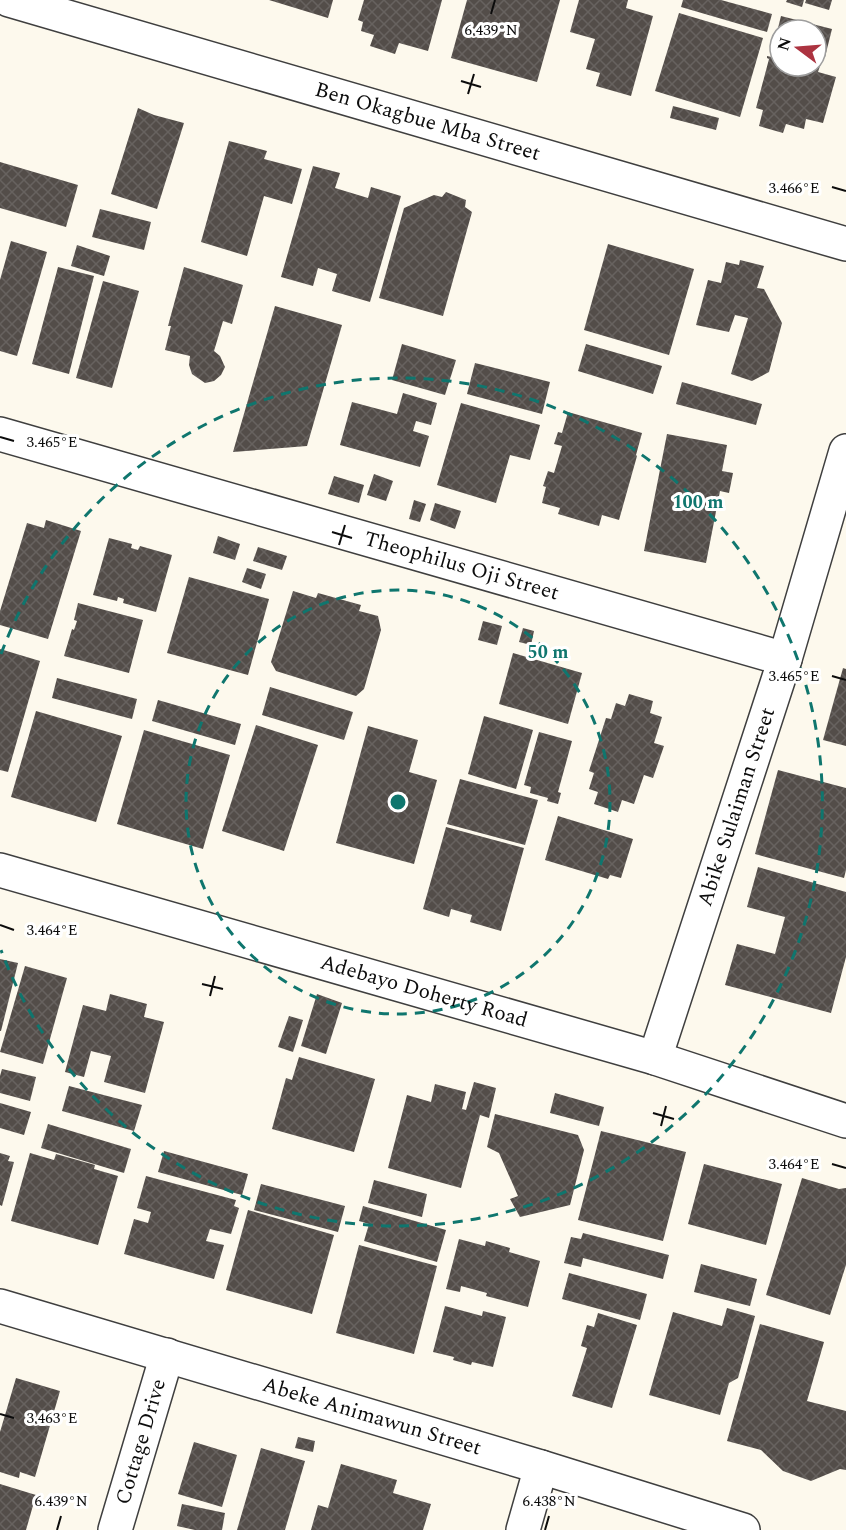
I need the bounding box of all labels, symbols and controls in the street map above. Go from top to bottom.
north arrow [768,18,828,78]
text: 6.439°N [464,19,518,42]
text: N [771,35,798,54]
street label: Ben Okagbue Mba Street [311,74,544,170]
text: 3.466°E [768,177,820,200]
text: 3.465°E [26,431,78,454]
text: 100 m [672,489,724,516]
street label: Theophilus Oji Street [360,523,563,609]
text: 50 m [528,639,568,666]
text: 3.465°E [768,665,820,688]
street label: Abike Sulaiman Street [689,703,784,910]
centre of rings [388,792,408,812]
text: 3.464°E [26,919,78,942]
street label: Adebayo Doherty Road [316,947,531,1037]
text: 3.464°E [768,1153,820,1176]
street label: Abeke Animawun Street [258,1369,485,1464]
street label: Cottage Drive [107,1375,175,1509]
text: 3.463°E [26,1407,78,1430]
text: 6.439°N [34,1490,88,1513]
text: 6.438°N [522,1490,576,1513]

